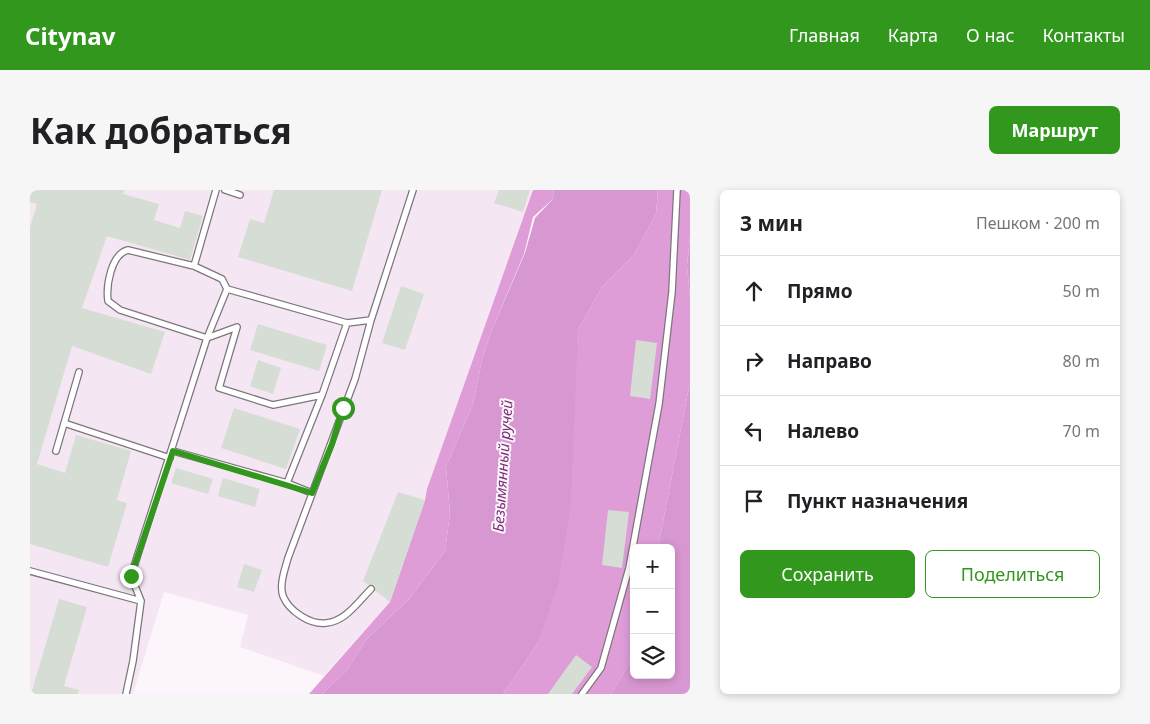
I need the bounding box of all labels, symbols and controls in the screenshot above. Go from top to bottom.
text: Citynav [25,19,115,52]
text: Главная [789,23,860,47]
text: Карта [888,23,938,47]
text: О нас [966,23,1014,47]
text: Контакты [1042,23,1125,47]
button: Маршрут [989,106,1120,154]
text: Как добраться [30,107,292,154]
text: 3 мин [740,209,803,237]
text: Пешком · 200 m [976,212,1100,234]
icon: ahead [740,277,768,305]
text: Прямо [787,278,853,304]
text: 50 m [1063,280,1100,302]
icon: right [740,347,768,375]
text: Направо [787,348,872,374]
text: 80 m [1063,350,1100,372]
route start [332,397,355,420]
water label: Безымянный ручей [487,399,517,533]
icon: left [740,417,768,445]
text: Налево [787,418,859,444]
text: 70 m [1063,420,1100,442]
icon: arrive [740,487,768,515]
text: Пункт назначения [787,488,968,514]
map controls [630,544,675,679]
button: + [630,544,675,589]
button: Сохранить [740,550,915,598]
button: Поделиться [925,550,1100,598]
route end [120,565,143,588]
button: − [630,589,675,634]
button: layers [630,634,675,679]

